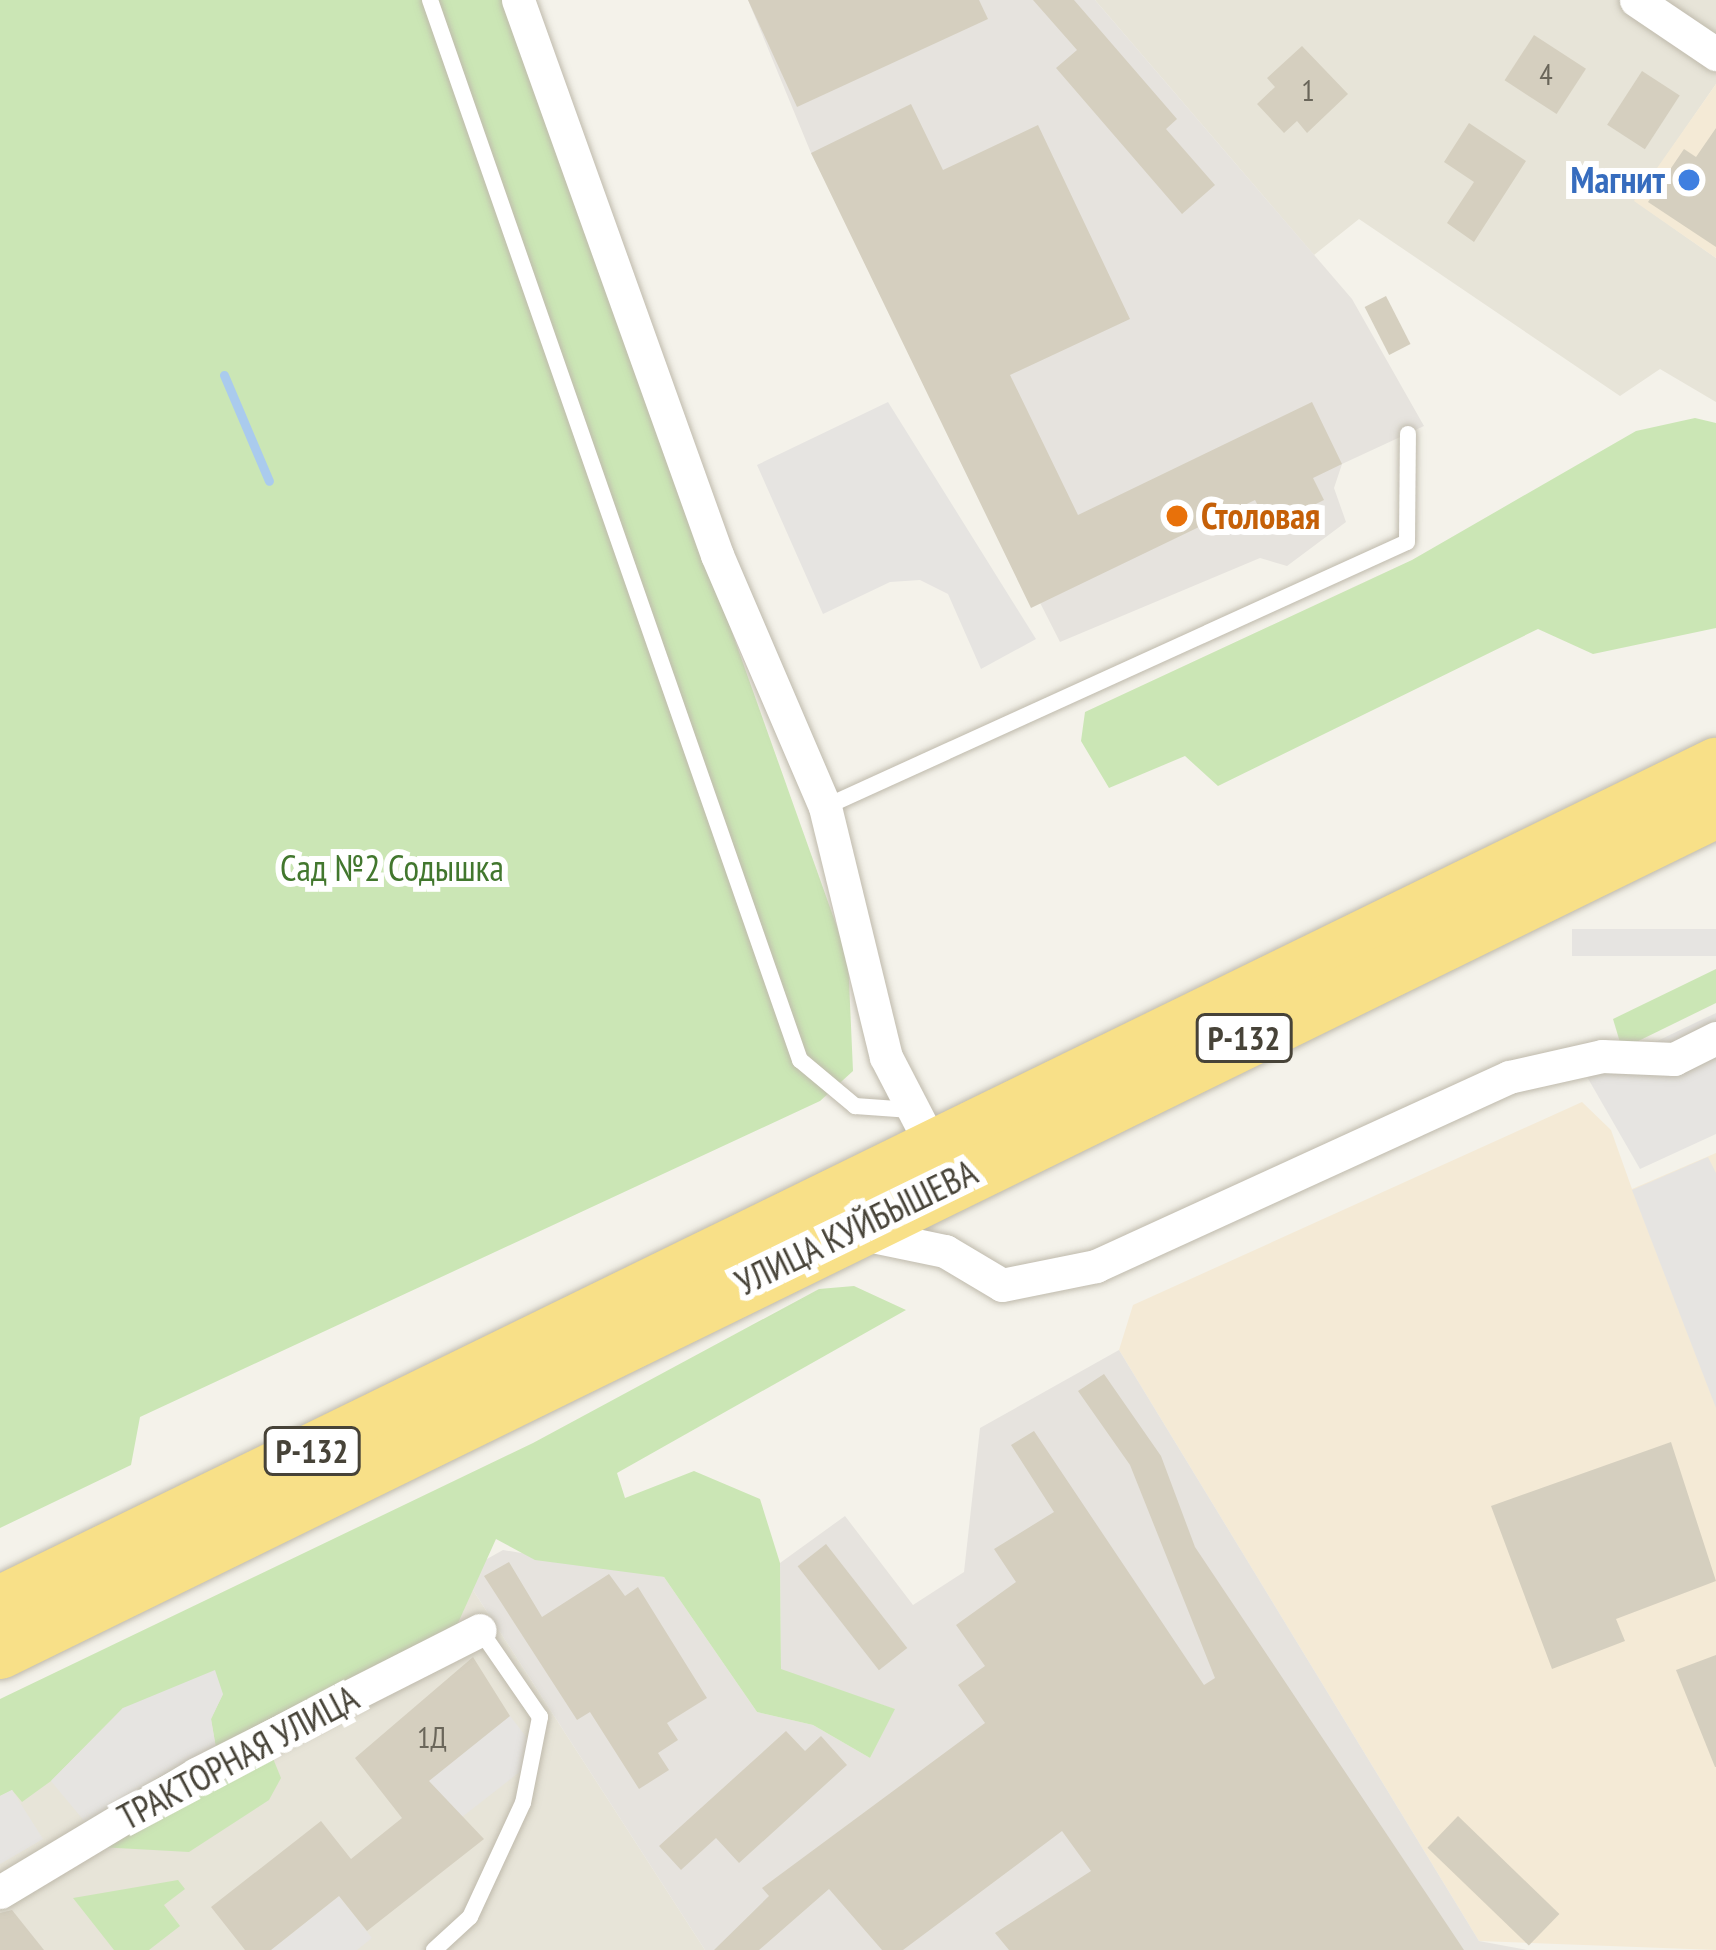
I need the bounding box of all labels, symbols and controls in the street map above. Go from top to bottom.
house number: 4 [1539,56,1553,92]
house number: 1 [1301,72,1315,108]
place label: Магнит [1571,158,1665,202]
marker: Магнит [1676,167,1702,193]
place label: Столовая [1201,494,1320,538]
marker: Столовая [1164,503,1190,529]
park label: Сад №2 Содышка [280,846,504,890]
road number: Р-132 [1193,1011,1295,1065]
street label: УЛИЦА КУЙБЫШЕВА [728,1150,984,1304]
road number: Р-132 [261,1424,363,1478]
street label: ТРАКТОРНАЯ УЛИЦА [110,1675,366,1839]
house number: 1Д [417,1719,447,1755]

